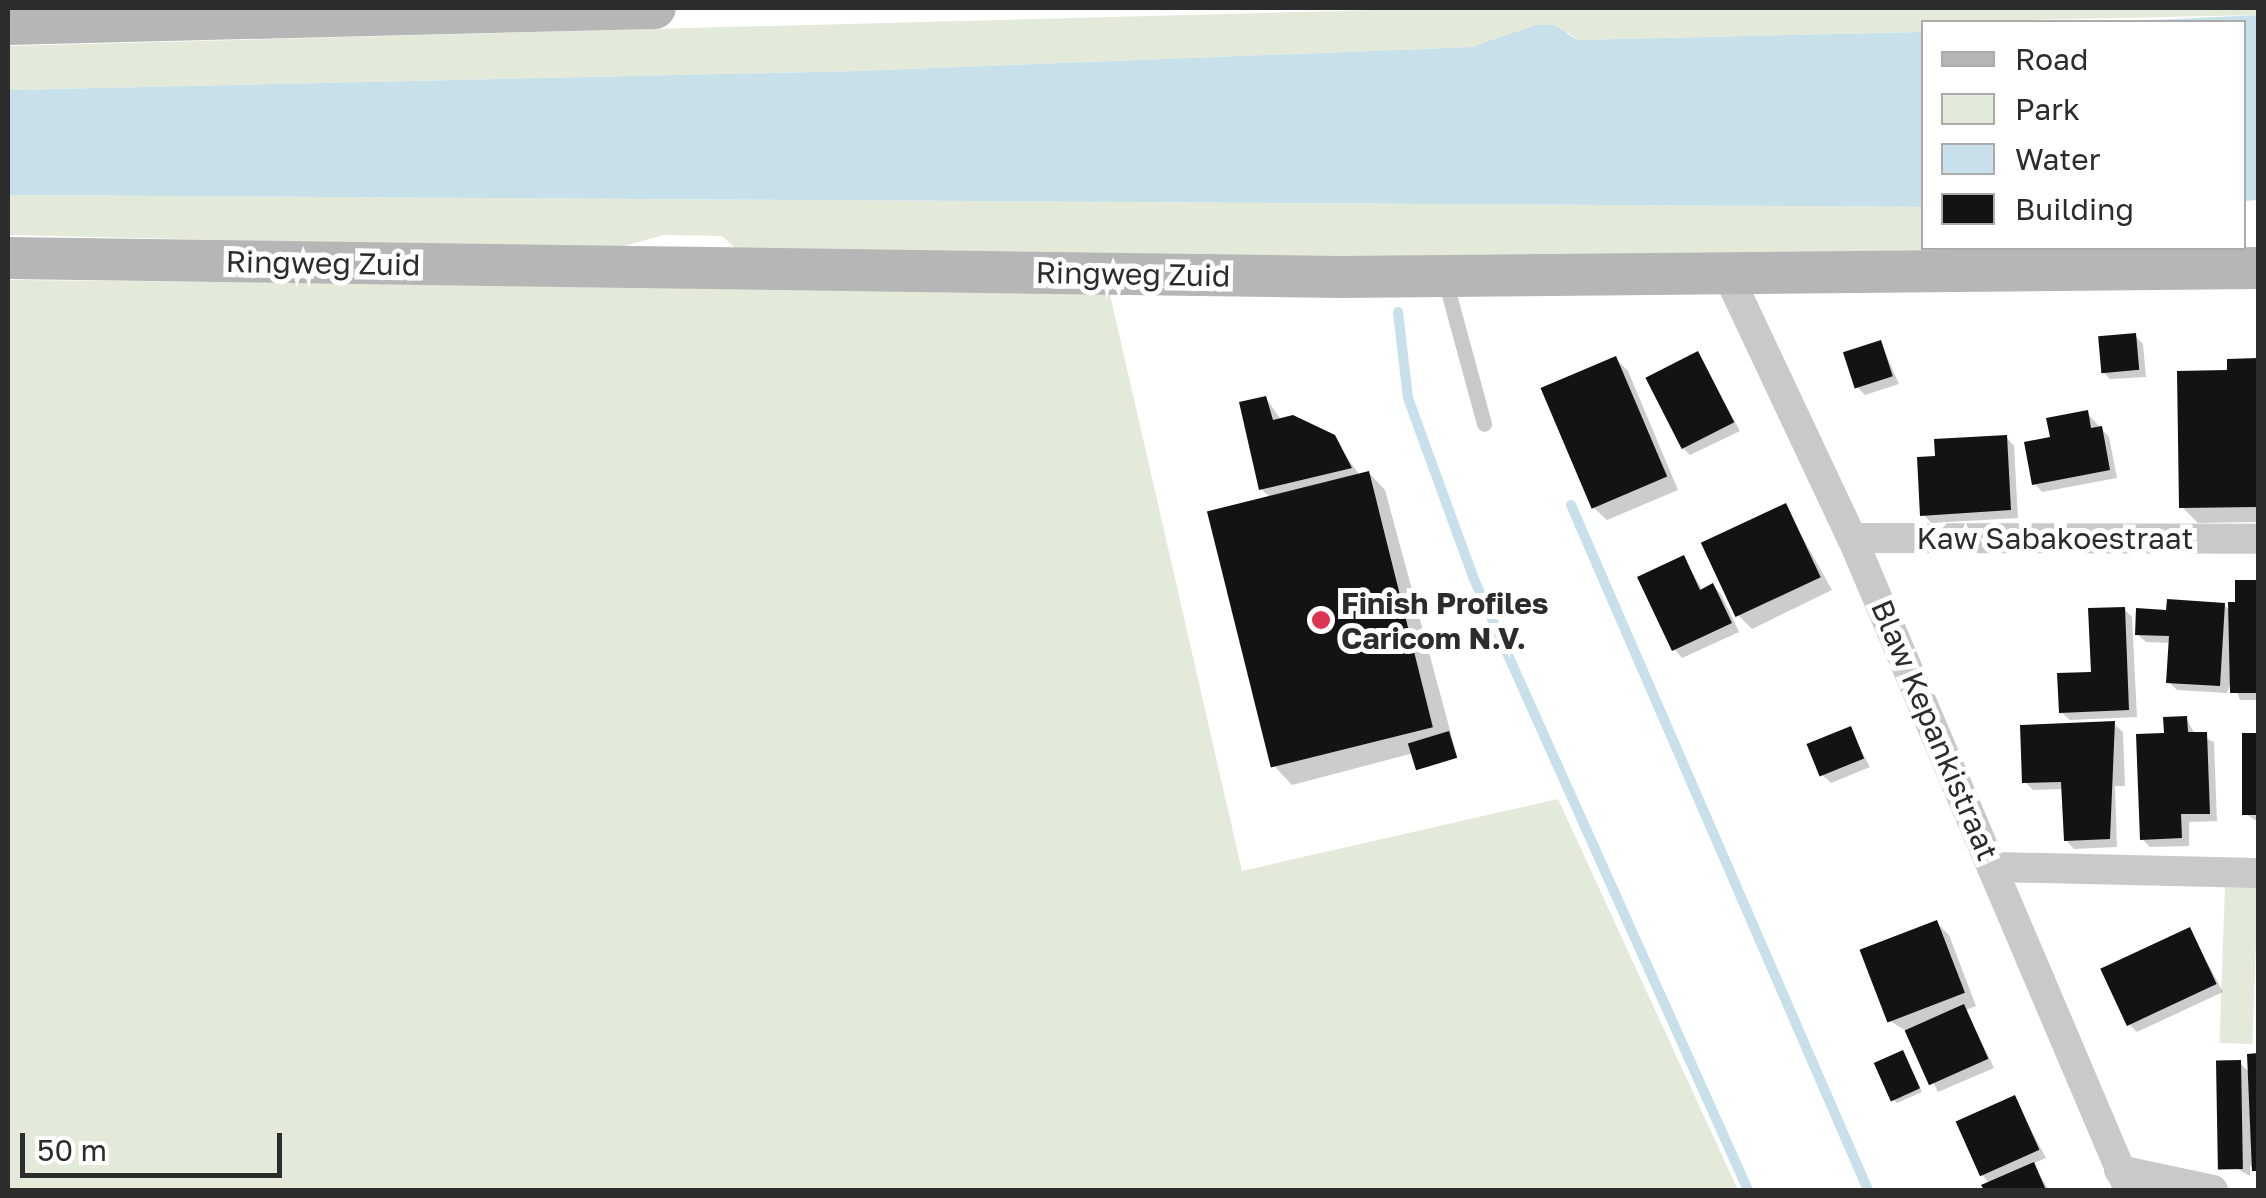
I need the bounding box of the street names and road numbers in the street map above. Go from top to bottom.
street label: Ringweg Zuid [225,243,421,283]
street label: Ringweg Zuid [1035,254,1231,294]
street label: Kaw Sabakoestraat [1916,520,2194,556]
street label: Blaw Kepankistraat [1864,594,2006,866]

